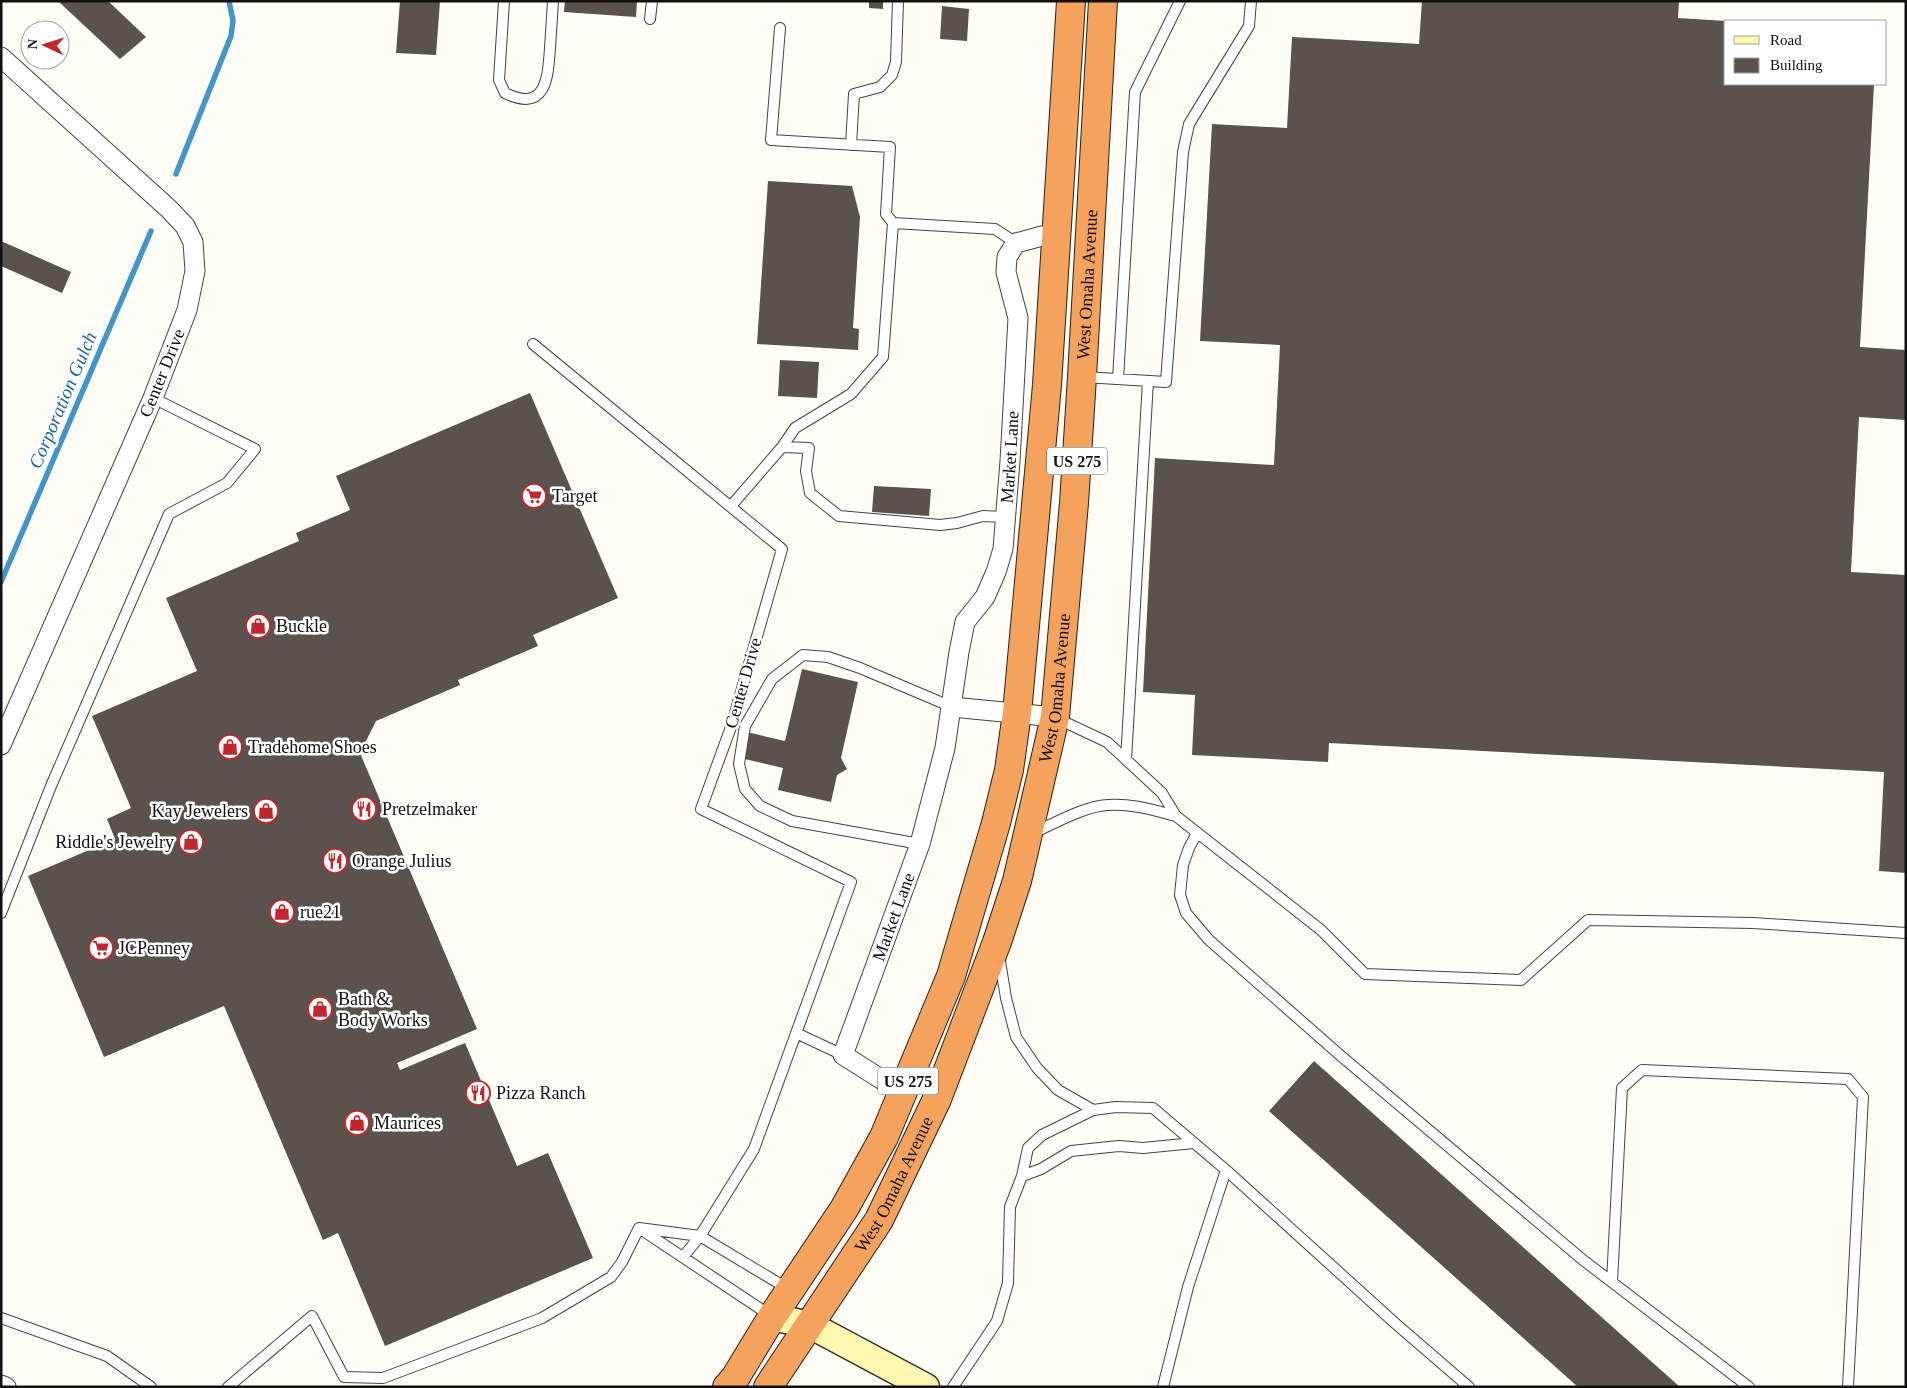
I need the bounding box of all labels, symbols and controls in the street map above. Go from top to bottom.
north arrow [20,20,70,70]
legend [1724,20,1887,85]
text: Road [1770,32,1802,48]
text: N [25,39,40,50]
text: Building [1770,57,1823,73]
street label: West Omaha Avenue [1073,209,1101,360]
street label: Center Drive [135,326,189,420]
water label: Corporation Gulch [24,329,101,472]
street label: Market Lane [997,410,1023,504]
road number: US 275 [1047,448,1107,474]
supermarket icon: Target [521,483,547,509]
place label: Target [552,486,597,506]
shop icon: Buckle [245,613,271,639]
street label: West Omaha Avenue [1035,613,1074,765]
place label: Buckle [276,616,327,636]
street label: Center Drive [721,635,765,731]
shop icon: Tradehome Shoes [217,734,243,760]
place label: Tradehome Shoes [248,737,377,757]
restaurant icon: Pretzelmaker [351,796,377,822]
shop icon: Kay Jewelers [253,798,279,824]
place label: Pretzelmaker [382,799,477,819]
place label: Kay Jewelers [152,801,248,821]
shop icon: Riddle's Jewelry [178,829,204,855]
place label: Riddle's Jewelry [55,832,174,852]
restaurant icon: Orange Julius [322,848,348,874]
place label: Orange Julius [352,851,451,871]
street label: Market Lane [868,870,919,964]
shop icon: rue21 [269,899,295,925]
place label: rue21 [300,902,341,922]
supermarket icon: JCPenney [88,935,114,961]
place label: JCPenney [118,938,190,958]
place label: Bath & Body Works [338,989,428,1030]
shop icon: Bath & Body Works [307,996,333,1022]
road number: US 275 [878,1068,938,1094]
restaurant icon: Pizza Ranch [465,1080,491,1106]
place label: Pizza Ranch [496,1083,585,1103]
shop icon: Maurices [344,1110,370,1136]
place label: Maurices [374,1113,441,1133]
street label: West Omaha Avenue [850,1113,937,1256]

